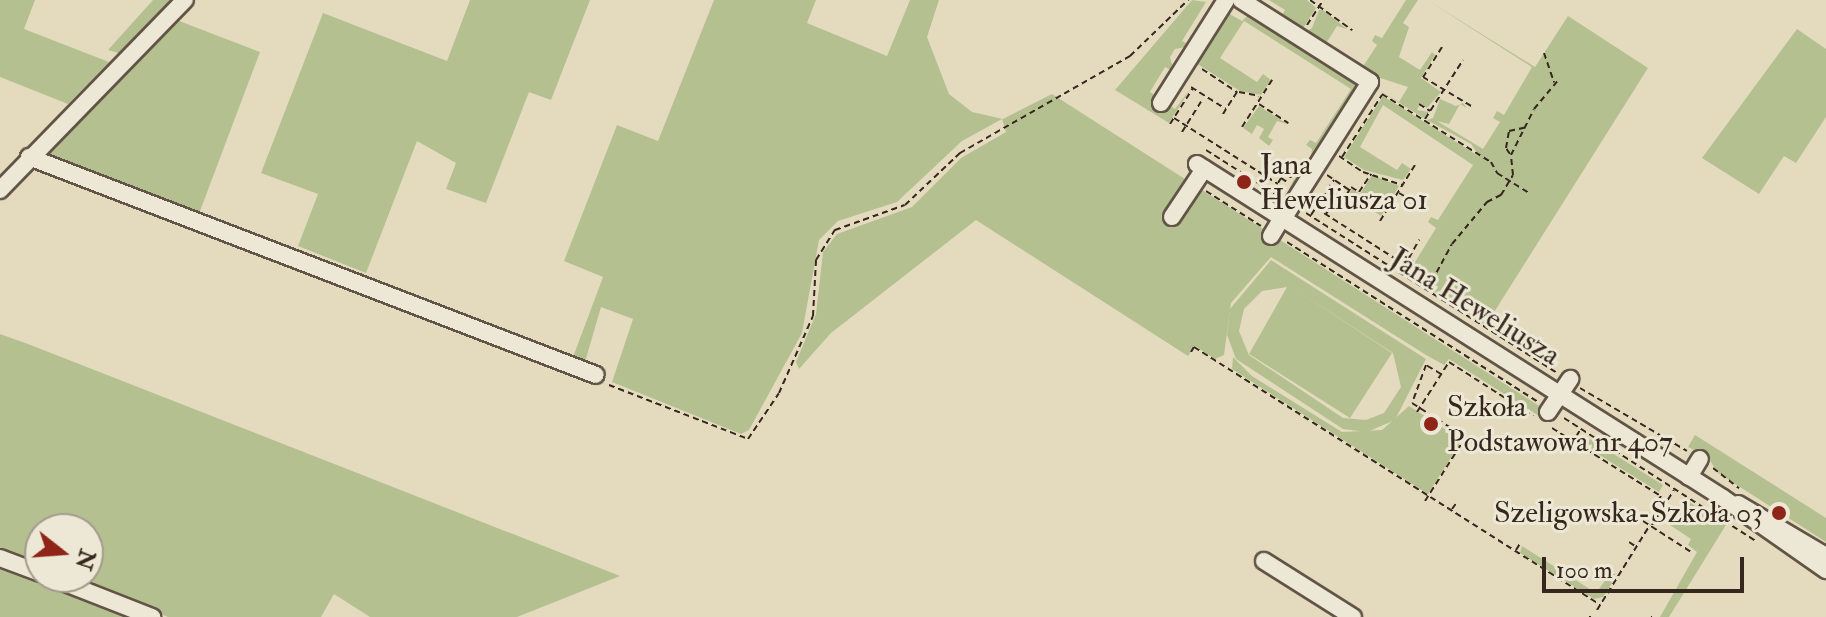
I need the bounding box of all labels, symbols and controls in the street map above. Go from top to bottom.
place label: Jana Heweliusza 01 [1260,147,1428,218]
marker: Jana Heweliusza 01 [1235,173,1253,191]
street label: Jana Heweliusza [1383,240,1567,374]
place label: Szkoła Podstawowa nr 407 [1447,389,1673,460]
marker: Szkoła Podstawowa nr 407 [1422,415,1440,433]
place label: Szeligowska-Szkoła 03 [1494,495,1763,531]
marker: Szeligowska-Szkoła 03 [1770,504,1788,522]
north arrow [24,513,104,593]
scale bar [1546,541,1748,591]
text: N [69,546,101,573]
text: 100 m [1556,555,1613,586]

